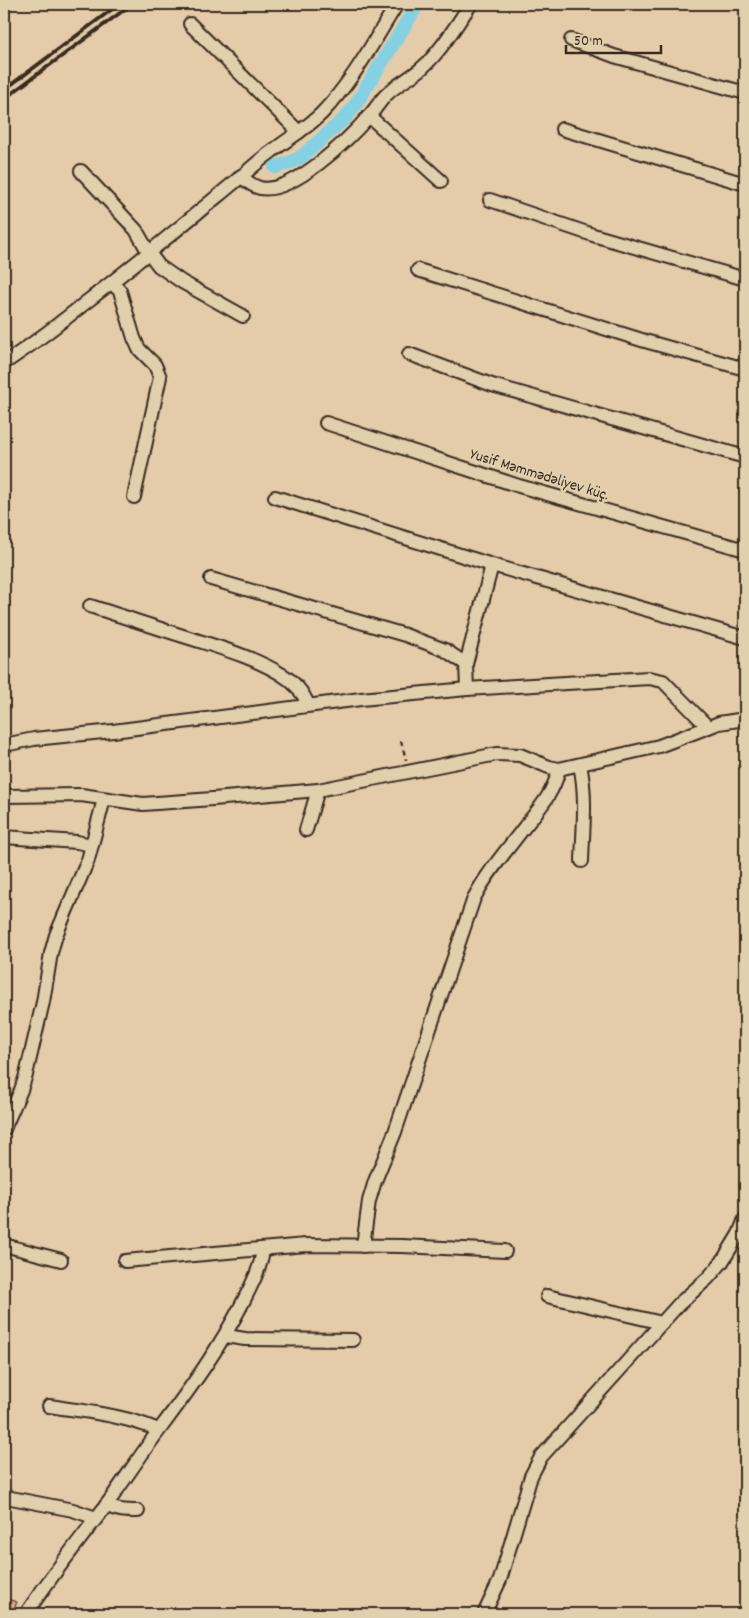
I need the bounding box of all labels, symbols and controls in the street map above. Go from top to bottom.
scale bar [566,22,662,54]
text: 50 m [574,31,603,53]
street label: Yusif Məmmədəliyev küç. [467,443,612,507]

